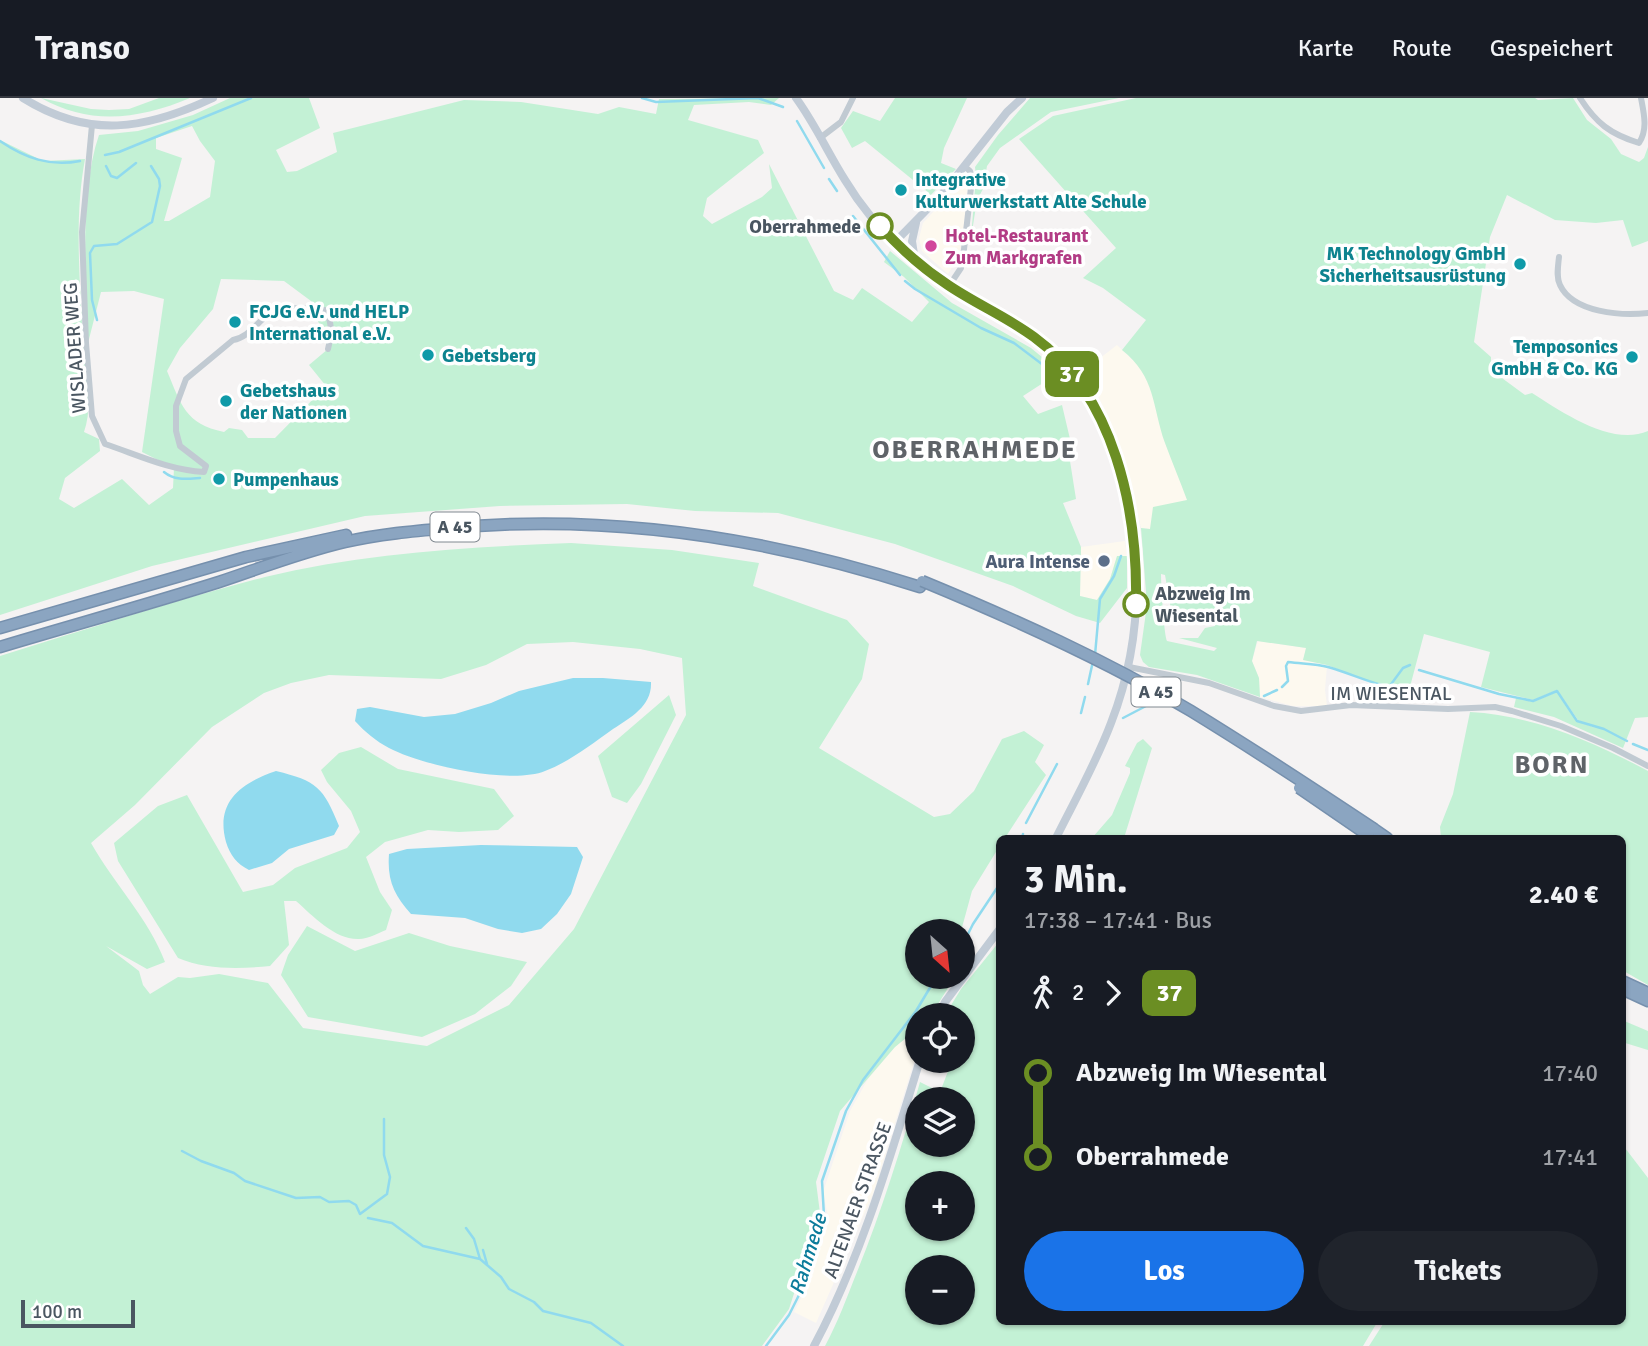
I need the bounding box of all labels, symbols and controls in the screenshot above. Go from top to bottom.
text: Transo [35,28,130,69]
text: Karte [1298,33,1354,63]
text: Route [1392,33,1452,63]
text: Gespeichert [1490,33,1613,63]
place label: Integrative Kulturwerkstatt Alte Schule [915,168,1147,214]
marker: Integrative Kulturwerkstatt Alte Schule [893,182,909,198]
marker: Oberrahmede [867,213,893,239]
place label: Oberrahmede [749,215,861,239]
place label: Hotel-Restaurant Zum Markgrafen [945,224,1088,270]
marker: Hotel-Restaurant Zum Markgrafen [923,238,939,254]
place label: MK Technology GmbH Sicherheitsausrüstung [1319,242,1506,288]
marker: MK Technology GmbH Sicherheitsausrüstung [1512,256,1528,272]
street label: WISLADER WEG [58,282,92,414]
place label: FCJG e.V. und HELP International e.V. [249,300,409,346]
marker: FCJG e.V. und HELP International e.V. [227,314,243,330]
place label: Temposonics GmbH & Co. KG [1491,335,1618,381]
place label: Gebetsberg [442,344,536,368]
marker: Gebetsberg [420,347,436,363]
marker: Temposonics GmbH & Co. KG [1624,349,1640,365]
line badge: 37 [1040,351,1104,397]
text: 37 [1059,359,1085,389]
place label: Gebetshaus der Nationen [240,379,347,425]
marker: Gebetshaus der Nationen [218,393,234,409]
district label: OBERRAHMEDE [872,434,1078,466]
place label: Pumpenhaus [233,468,339,492]
marker: Pumpenhaus [211,471,227,487]
road number: A 45 [430,512,480,542]
place label: Aura Intense [985,550,1090,574]
marker: Aura Intense [1096,553,1112,569]
place label: Abzweig Im Wiesental [1155,582,1251,628]
marker: Abzweig Im Wiesental [1123,591,1149,617]
road number: A 45 [1132,678,1180,706]
street label: IM WIESENTAL [1330,682,1452,706]
district label: BORN [1514,749,1590,781]
text: 3 Min. [1024,856,1128,903]
text: 2.40 € [1529,879,1598,911]
text: 17:38 – 17:41 · Bus [1024,906,1212,935]
north arrow [905,919,975,989]
map controls [905,919,975,1325]
icon: walk [1024,974,1062,1012]
icon: forward [1094,974,1132,1012]
text: 2 [1072,978,1084,1007]
text: 37 [1156,978,1182,1008]
button: locate [905,1003,975,1073]
text: Abzweig Im Wiesental [1076,1057,1327,1089]
text: 17:40 [1542,1059,1598,1088]
button: layers [905,1087,975,1157]
street label: ALTENAER STRASSE [818,1119,897,1282]
text: Oberrahmede [1076,1141,1229,1173]
text: 17:41 [1542,1143,1598,1172]
button: + [905,1171,975,1241]
water label: Rahmede [783,1209,833,1298]
button: Los [1024,1231,1304,1311]
button: Tickets [1318,1231,1598,1311]
button: − [905,1255,975,1325]
scale bar [21,1297,135,1329]
text: 100 m [32,1300,82,1324]

